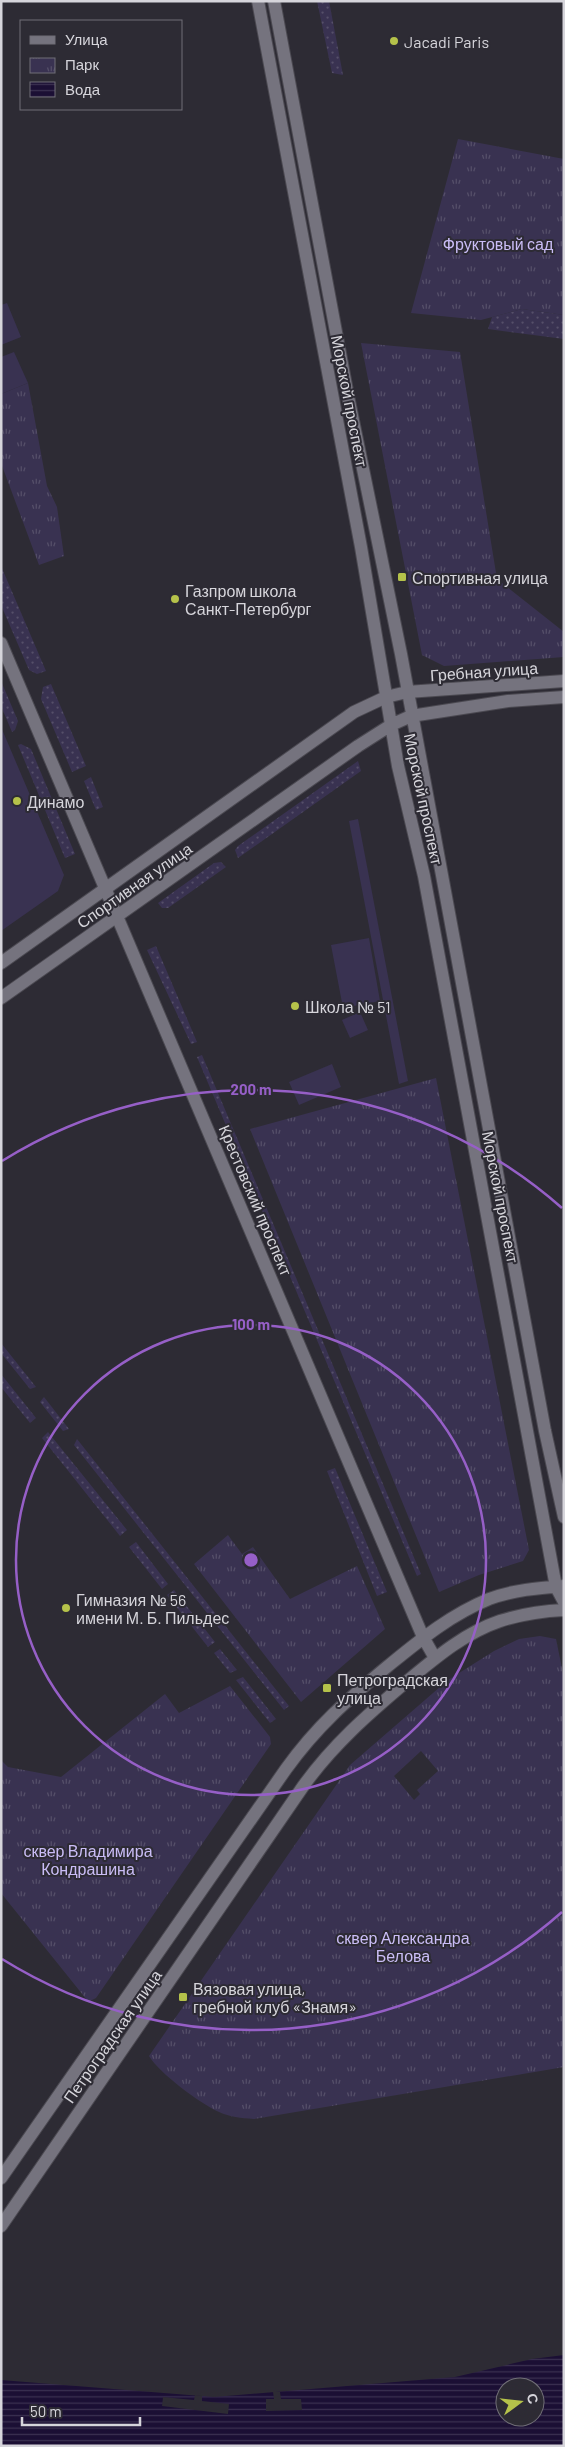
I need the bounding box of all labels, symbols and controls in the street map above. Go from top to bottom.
legend [20,20,182,110]
text: Улица [65,30,108,48]
place label: Jacadi Paris [404,32,489,51]
marker: Jacadi Paris [388,35,400,47]
text: Парк [65,55,99,73]
text: Вода [65,80,101,98]
park label: Фруктовый сад [443,234,554,253]
street label: Морской проспект [328,333,372,469]
place label: Спортивная улица [412,568,548,587]
marker: Спортивная улица [396,571,408,583]
place label: Газпром школа Санкт-Петербург [185,581,312,618]
marker: Газпром школа Санкт-Петербург [169,593,181,605]
street label: Гребная улица [429,658,539,684]
street label: Морской проспект [401,731,447,867]
place label: Динамо [27,792,85,811]
marker: Динамо [11,795,23,807]
street label: Спортивная улица [73,838,195,932]
place label: Школа № 51 [305,997,391,1016]
marker: Школа № 51 [289,1000,301,1012]
text: 200 m [230,1080,272,1098]
street label: Крестовский проспект [216,1122,297,1279]
street label: Морской проспект [479,1129,523,1265]
text: 100 m [232,1315,270,1333]
centre of rings [242,1551,260,1569]
place label: Гимназия № 56 имени М. Б. Пильдес [76,1590,229,1627]
marker: Гимназия № 56 имени М. Б. Пильдес [60,1602,72,1614]
place label: Петроградская улица [337,1670,448,1707]
marker: Петроградская улица [321,1682,333,1694]
park label: сквер Владимира Кондрашина [23,1841,153,1878]
park label: сквер Александра Белова [336,1928,470,1965]
street label: Петроградская улица [59,1966,165,2106]
place label: Вязовая улица, гребной клуб «Знамя» [193,1979,357,2016]
marker: Вязовая улица, гребной клуб «Знамя» [177,1991,189,2003]
north arrow [495,2377,545,2427]
text: С [524,2391,543,2406]
scale bar [22,2394,140,2426]
text: 50 m [30,2402,62,2420]

